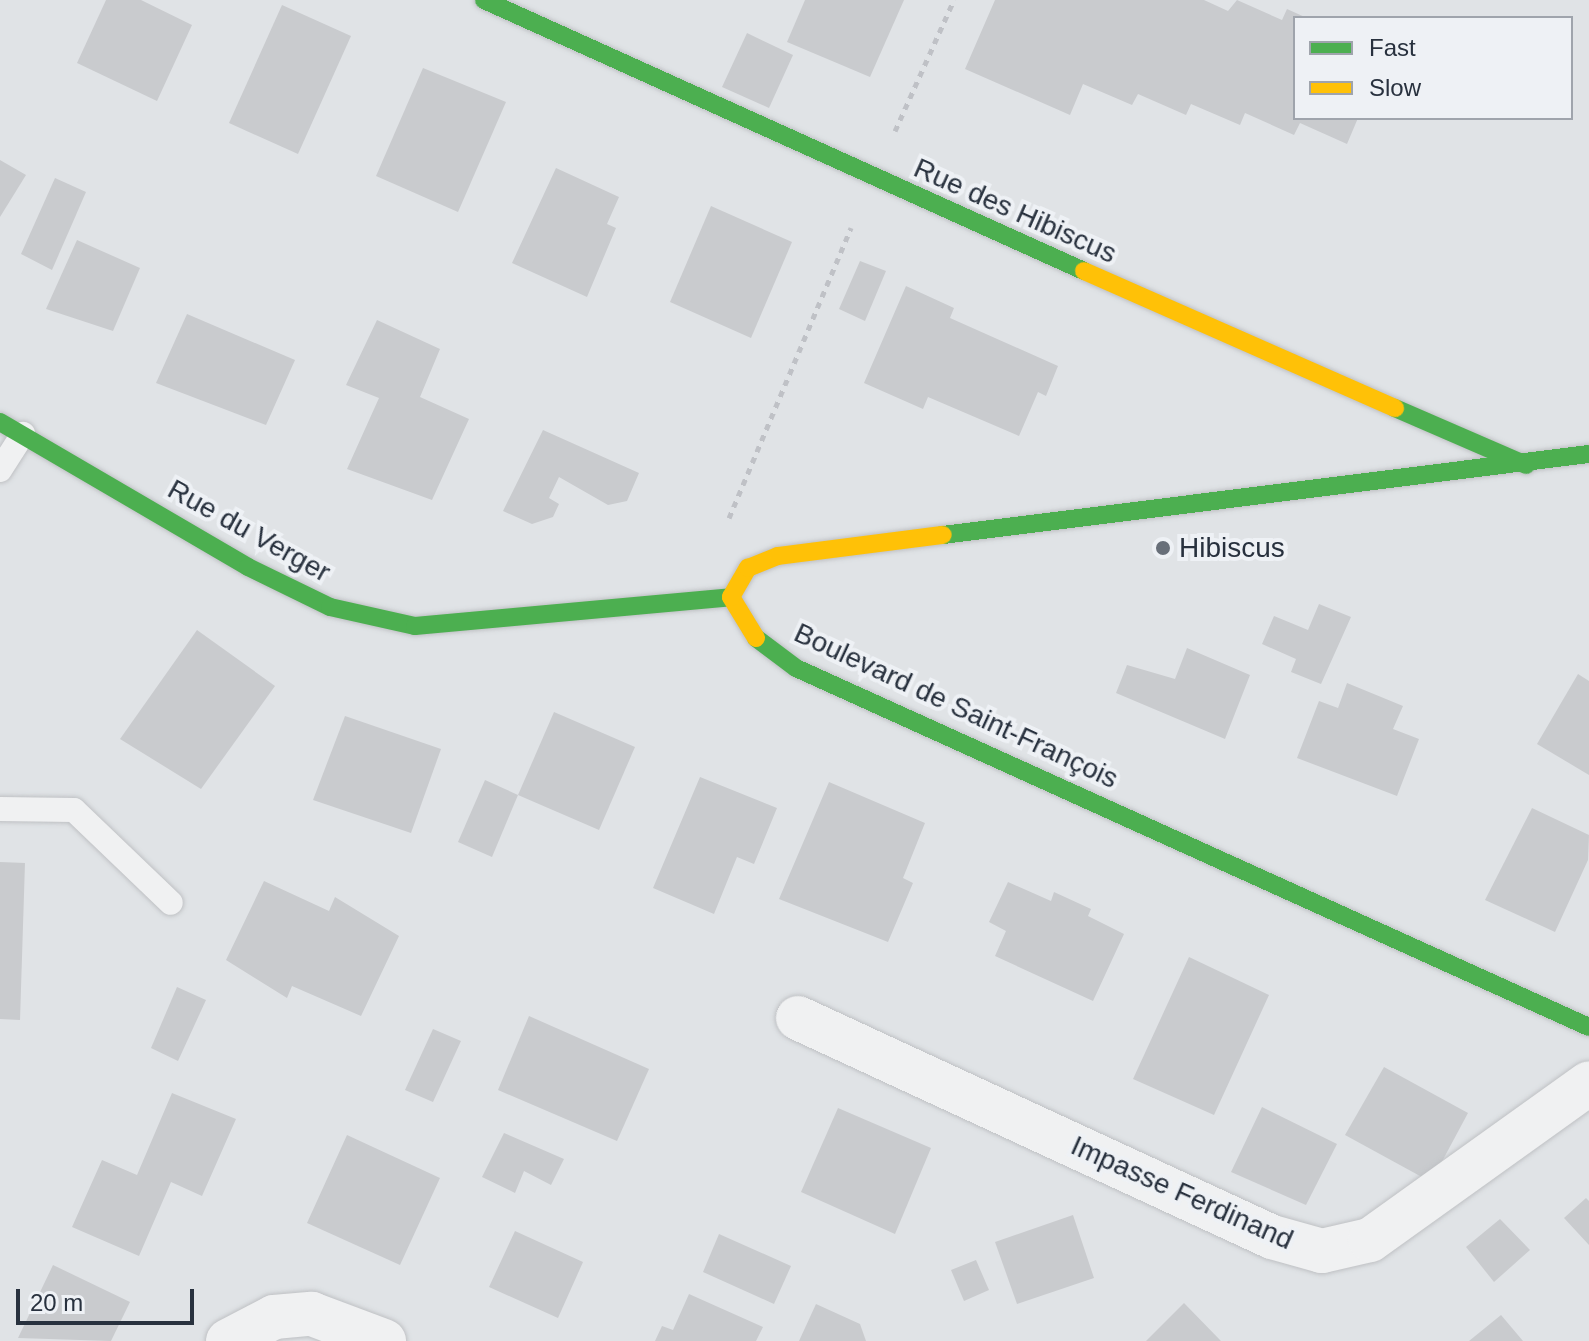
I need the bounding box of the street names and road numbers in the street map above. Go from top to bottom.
street label: Rue des Hibiscus [909,151,1121,271]
street label: Rue du Verger [162,473,336,589]
street label: Boulevard de Saint-François [789,616,1123,796]
street label: Impasse Ferdinand [1066,1129,1298,1257]

